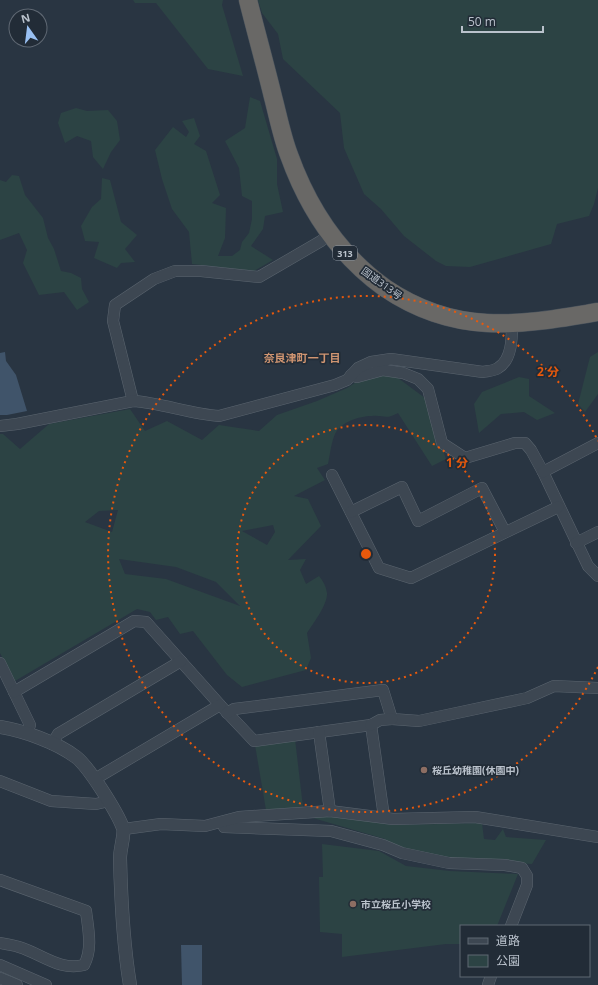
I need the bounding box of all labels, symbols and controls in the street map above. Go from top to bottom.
north arrow [8,8,48,48]
scale bar [462,8,543,34]
text: N [19,9,32,26]
text: 50 m [468,13,496,30]
road number: 313 [333,246,357,260]
street label: 国道313号 [359,263,405,303]
district label: 奈良津町一丁目 [264,350,341,365]
text: 2 分 [537,363,559,380]
text: 1 分 [446,454,468,471]
centre of rings [359,547,373,561]
place label: 桜丘幼稚園(休園中) [432,763,519,777]
marker: 桜丘幼稚園(休園中) [419,765,429,775]
place label: 市立桜丘小学校 [361,897,431,911]
marker: 市立桜丘小学校 [348,899,358,909]
legend [460,925,590,977]
text: 道路 [496,932,520,949]
text: 公園 [496,952,520,969]

